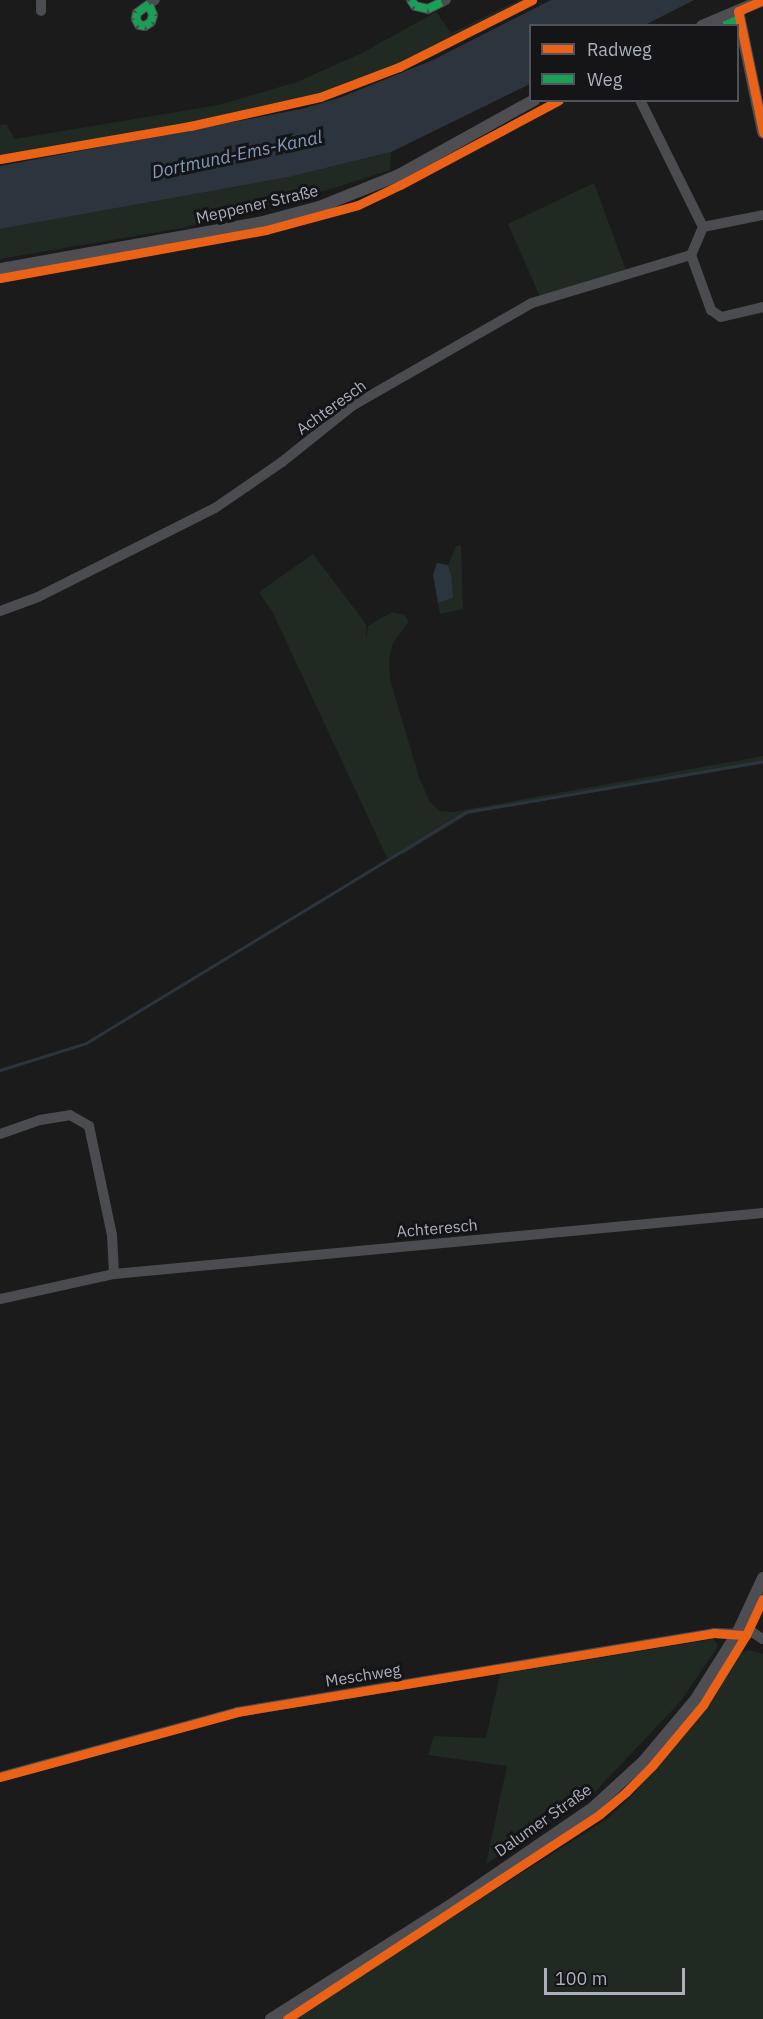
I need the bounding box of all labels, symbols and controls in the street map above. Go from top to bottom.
legend [529,24,739,102]
text: Radweg [587,38,652,61]
text: Weg [587,68,622,91]
water label: Dortmund-Ems-Kanal [150,126,324,184]
street label: Meppener Straße [194,181,320,227]
street label: Achteresch [292,375,370,439]
street label: Achteresch [396,1215,478,1241]
street label: Meschweg [324,1660,402,1690]
street label: Dalumer Straße [491,1780,595,1860]
scale bar [547,1956,688,1994]
text: 100 m [555,1967,607,1990]

